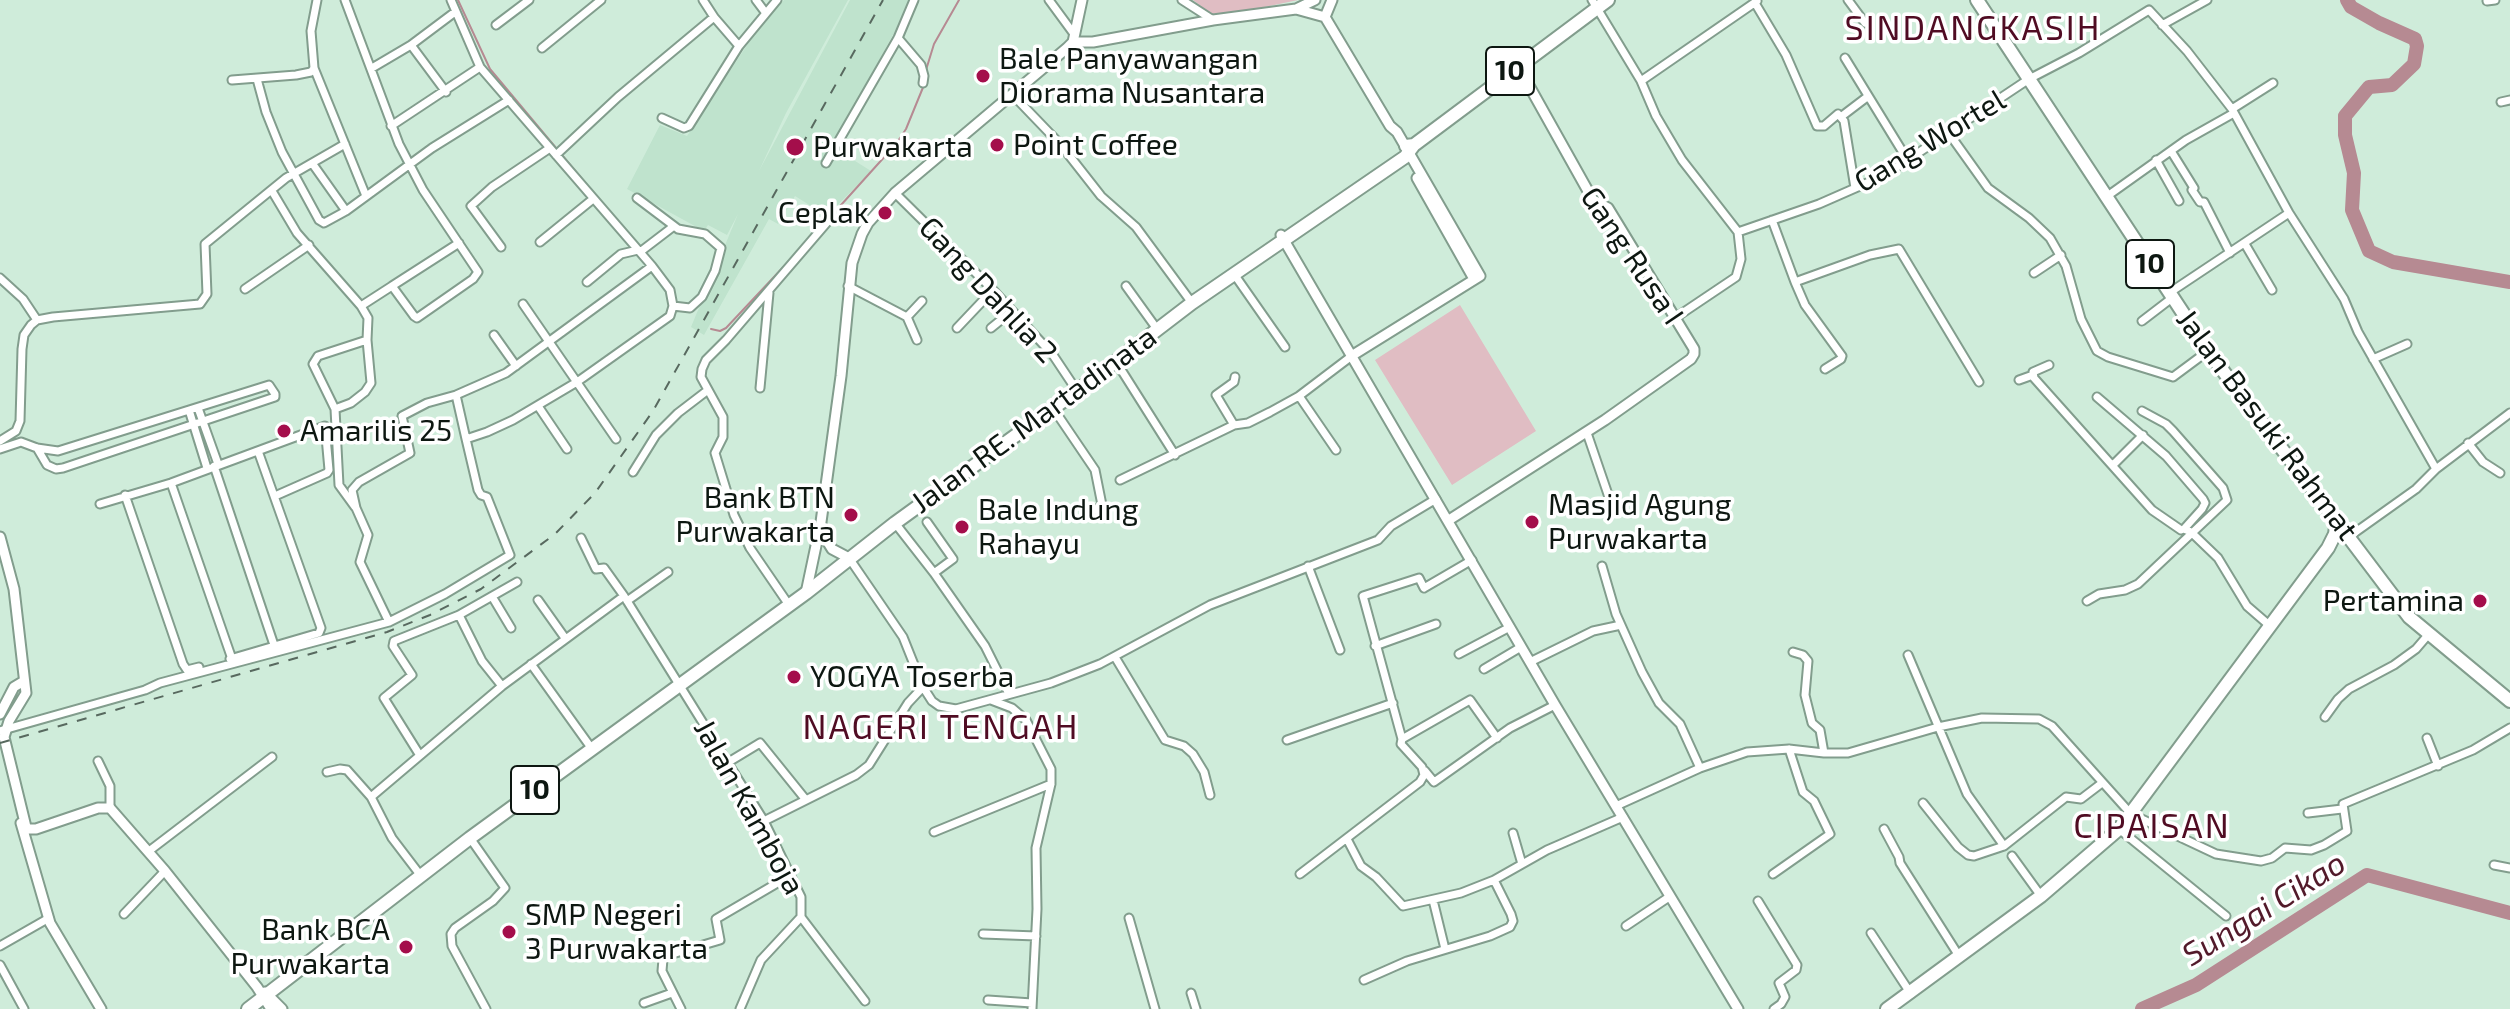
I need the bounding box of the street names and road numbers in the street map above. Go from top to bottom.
road number: 10 [1486,47,1534,95]
street label: Gang Wortel [1848,82,2012,200]
street label: Gang Rusa I [1573,180,1691,332]
street label: Gang Dahlia 2 [911,210,1065,370]
road number: 10 [2126,240,2174,288]
street label: Jalan Basuki Rahmat [2168,303,2366,547]
street label: Jalan RE. Martadinata [904,319,1164,521]
street label: Jalan Kamboja [686,713,812,901]
road number: 10 [511,766,559,814]

